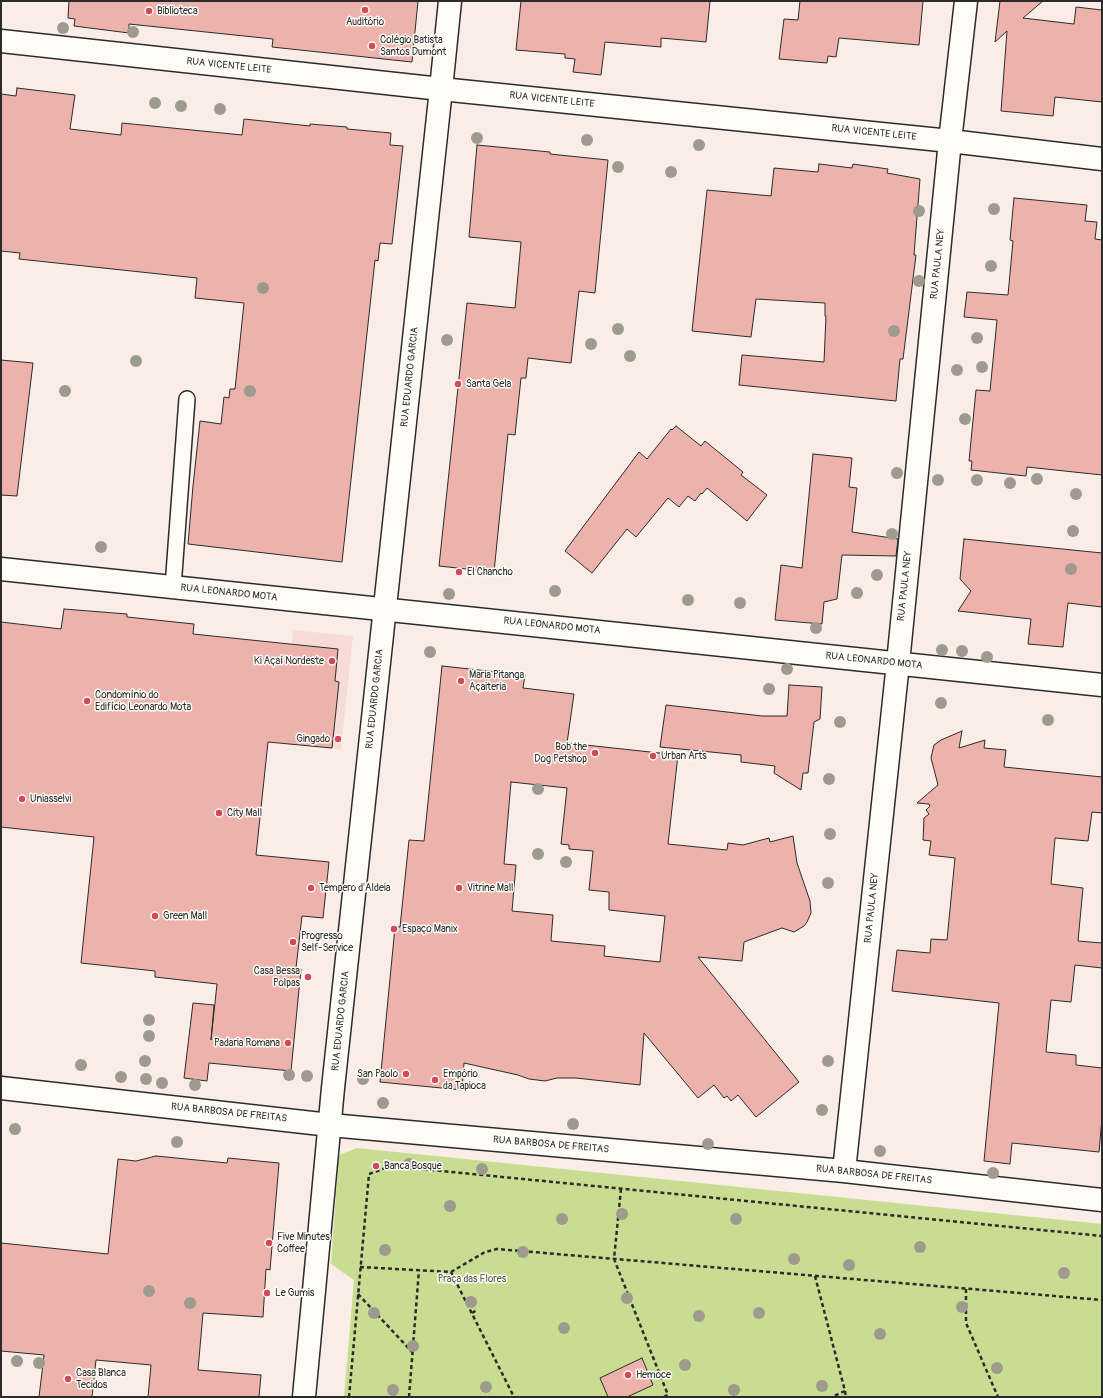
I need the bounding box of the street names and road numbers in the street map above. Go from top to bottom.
street label: RUA VICENTE LEITE [186,56,272,76]
street label: RUA VICENTE LEITE [509,90,595,110]
street label: RUA VICENTE LEITE [831,123,917,143]
street label: RUA PAULA NEY [928,228,948,300]
street label: RUA EDUARDO GARCIA [399,326,421,428]
street label: RUA PAULA NEY [895,550,915,622]
street label: RUA LEONARDO MOTA [180,582,278,604]
street label: RUA LEONARDO MOTA [503,615,601,637]
street label: RUA EDUARDO GARCIA [364,648,386,750]
street label: RUA LEONARDO MOTA [825,650,923,672]
street label: RUA PAULA NEY [862,872,882,944]
street label: RUA EDUARDO GARCIA [330,970,352,1072]
street label: RUA BARBOSA DE FREITAS [170,1101,288,1125]
street label: RUA BARBOSA DE FREITAS [492,1134,610,1156]
street label: RUA BARBOSA DE FREITAS [815,1163,933,1187]

